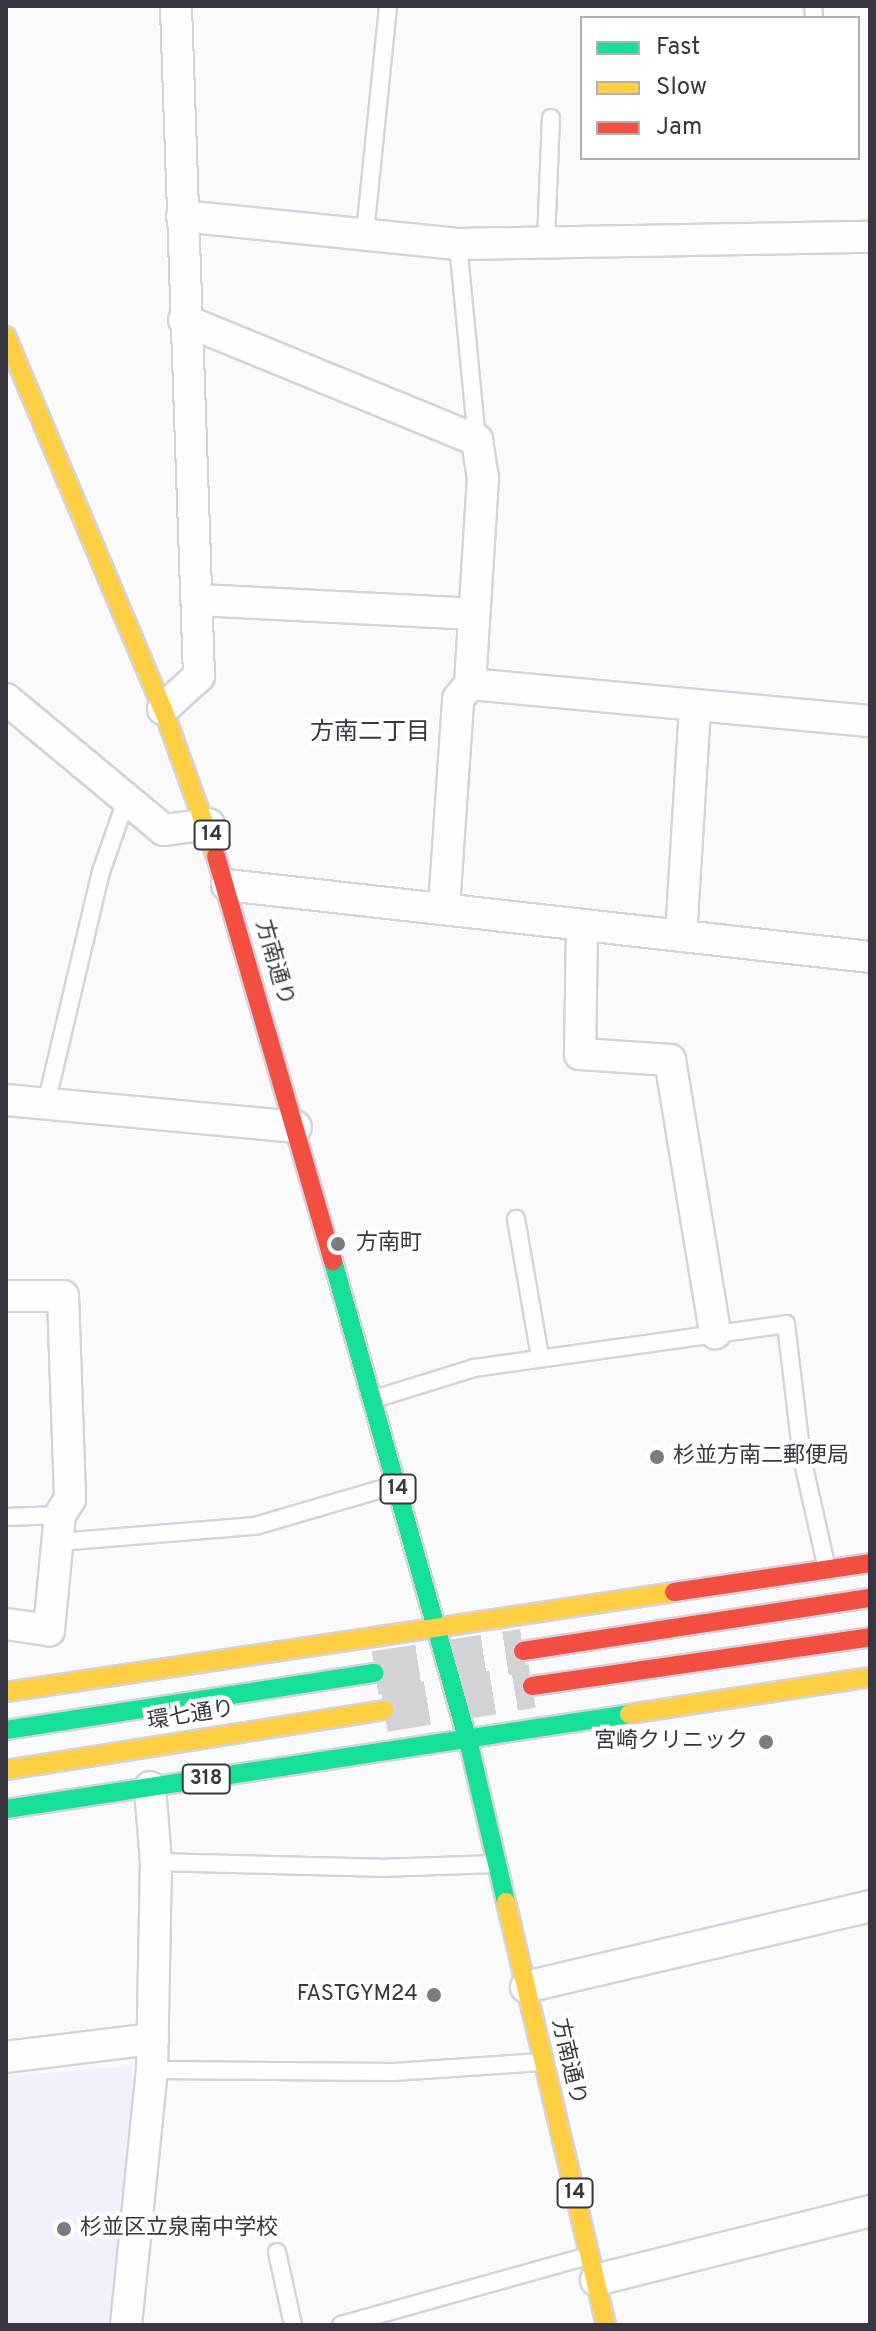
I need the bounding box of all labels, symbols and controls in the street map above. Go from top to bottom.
legend [580,16,860,160]
text: Fast [656,33,700,63]
text: Slow [656,73,707,103]
text: Jam [656,113,702,143]
district label: 方南二丁目 [310,720,430,748]
road number: 14 [192,819,232,851]
street label: 方南通り [249,917,299,1009]
place label: 方南町 [356,1231,422,1257]
marker: 方南町 [327,1233,349,1255]
place label: 杉並方南二郵便局 [673,1444,849,1470]
marker: 杉並方南二郵便局 [648,1448,666,1466]
road number: 14 [378,1473,418,1505]
street label: 環七通り [145,1696,237,1736]
place label: 宮崎クリニック [594,1729,748,1755]
marker: 宮崎クリニック [755,1731,777,1753]
road number: 318 [180,1763,232,1795]
place label: FASTGYM24 [297,1982,418,2008]
marker: FASTGYM24 [425,1986,443,2004]
street label: 方南通り [545,2016,591,2108]
road number: 14 [555,2177,595,2209]
place label: 杉並区立泉南中学校 [80,2216,278,2242]
marker: 杉並区立泉南中学校 [55,2220,73,2238]

